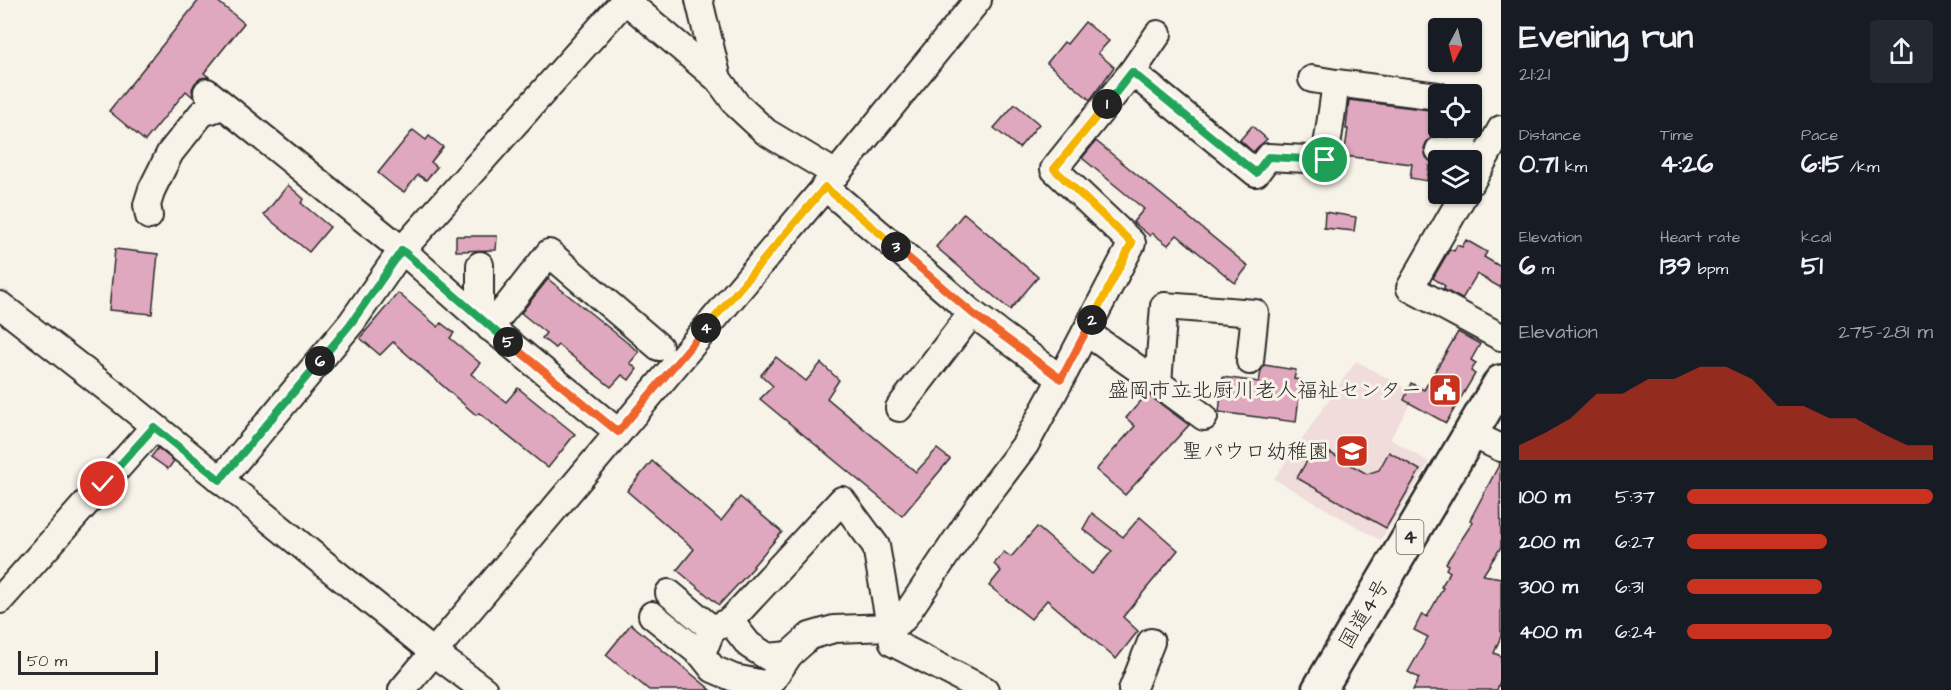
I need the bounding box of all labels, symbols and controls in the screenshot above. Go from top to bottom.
text: Evening run [1519,14,1693,60]
north arrow [1428,18,1482,72]
map controls [1428,18,1482,204]
button: share [1870,20,1933,83]
text: 21:21 [1519,60,1550,88]
button: locate [1428,84,1482,138]
pin: 1 [1092,89,1122,119]
text: 1 [1106,93,1108,115]
text: Distance [1519,124,1581,146]
text: Time [1660,124,1694,146]
text: Pace [1801,124,1838,146]
pin [1299,134,1350,185]
icon: arrive [1308,143,1341,176]
text: 0.71 [1519,146,1558,182]
text: 4:26 [1660,146,1713,182]
text: 6:15 [1801,146,1843,182]
button: layers [1428,150,1482,204]
text: km [1558,156,1587,178]
text: /km [1843,156,1879,178]
text: Elevation [1519,226,1582,248]
text: Heart rate [1660,226,1740,248]
text: kcal [1801,226,1832,248]
pin: 3 [881,232,911,262]
text: 3 [892,236,900,258]
text: 6 [1519,248,1535,284]
text: 139 [1660,248,1691,284]
text: 51 [1801,248,1823,284]
text: m [1535,258,1554,280]
text: bpm [1691,258,1728,280]
pin: 2 [1077,305,1107,335]
text: 2 [1087,309,1097,331]
pin: 4 [691,313,721,343]
text: 4 [701,317,711,339]
text: Elevation [1519,318,1598,346]
text: 275–281 m [1838,318,1933,346]
pin: 5 [493,327,523,357]
text: 5 [502,331,514,353]
pin: 6 [305,346,335,376]
text: 6 [315,350,325,372]
public building icon: 盛岡市立北厨川老人福祉センター [1427,372,1463,408]
place label: 盛岡市立北厨川老人福祉センター [1108,376,1422,405]
school or university icon: 聖パウロ幼稚園 [1334,433,1370,469]
place label: 聖パウロ幼稚園 [1182,437,1329,466]
pin [77,458,128,509]
icon: check [86,467,119,500]
text: 100 m [1519,483,1570,511]
text: 5:37 [1615,483,1655,511]
road number: 4 [1396,520,1424,554]
text: 200 m [1519,528,1579,556]
text: 6:27 [1615,528,1655,556]
street label: 国道4号 [1332,573,1396,655]
text: 300 m [1519,573,1578,601]
text: 6:31 [1615,573,1644,601]
text: 400 m [1519,618,1581,646]
text: 6:24 [1615,618,1656,646]
scale bar [18,648,158,676]
text: 50 m [27,650,67,672]

